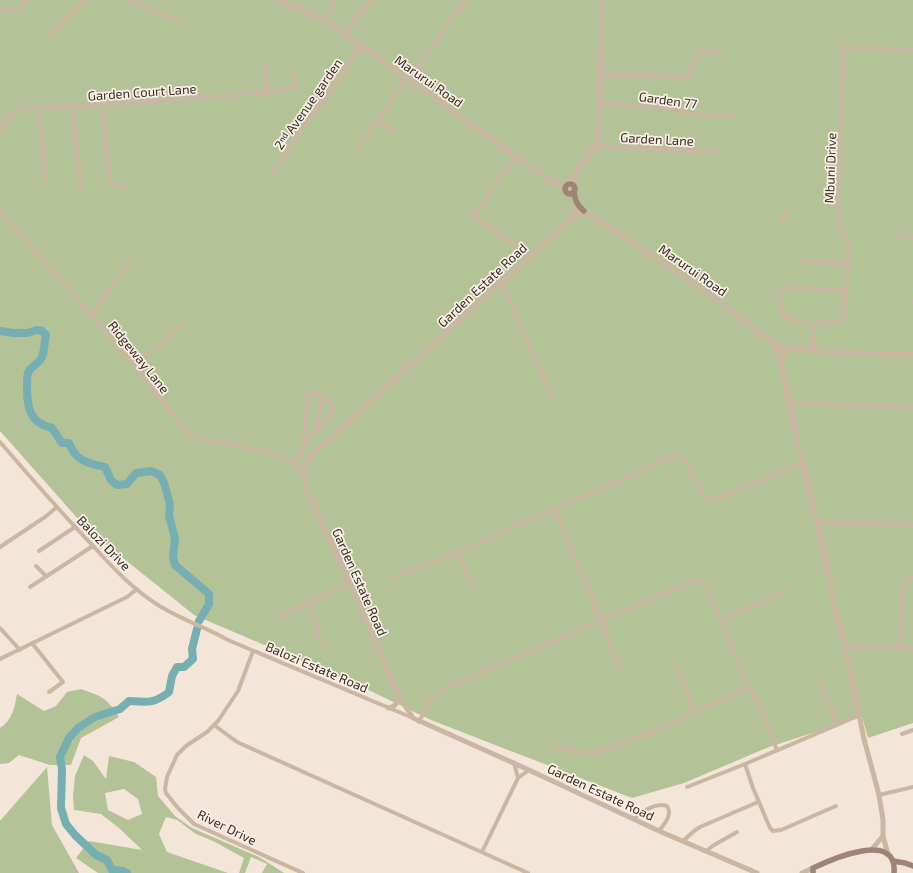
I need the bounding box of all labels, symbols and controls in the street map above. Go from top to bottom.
street label: Marurui Road [392,52,466,110]
street label: 2ⁿᵈ Avenue garden [271,55,345,153]
street label: Garden Court Lane [87,80,197,104]
street label: Garden 77 [638,88,698,112]
street label: Garden Lane [620,129,694,149]
street label: Mbuni Drive [821,132,839,204]
street label: Garden Estate Road [434,240,530,330]
street label: Marurui Road [656,241,730,299]
street label: Ridgeway Lane [105,318,173,396]
street label: Balozi Drive [74,512,134,574]
street label: Garden Estate Road [329,526,391,638]
street label: Balozi Estate Road [263,638,371,696]
street label: Garden Estate Road [545,760,657,824]
street label: River Drive [195,806,259,848]

